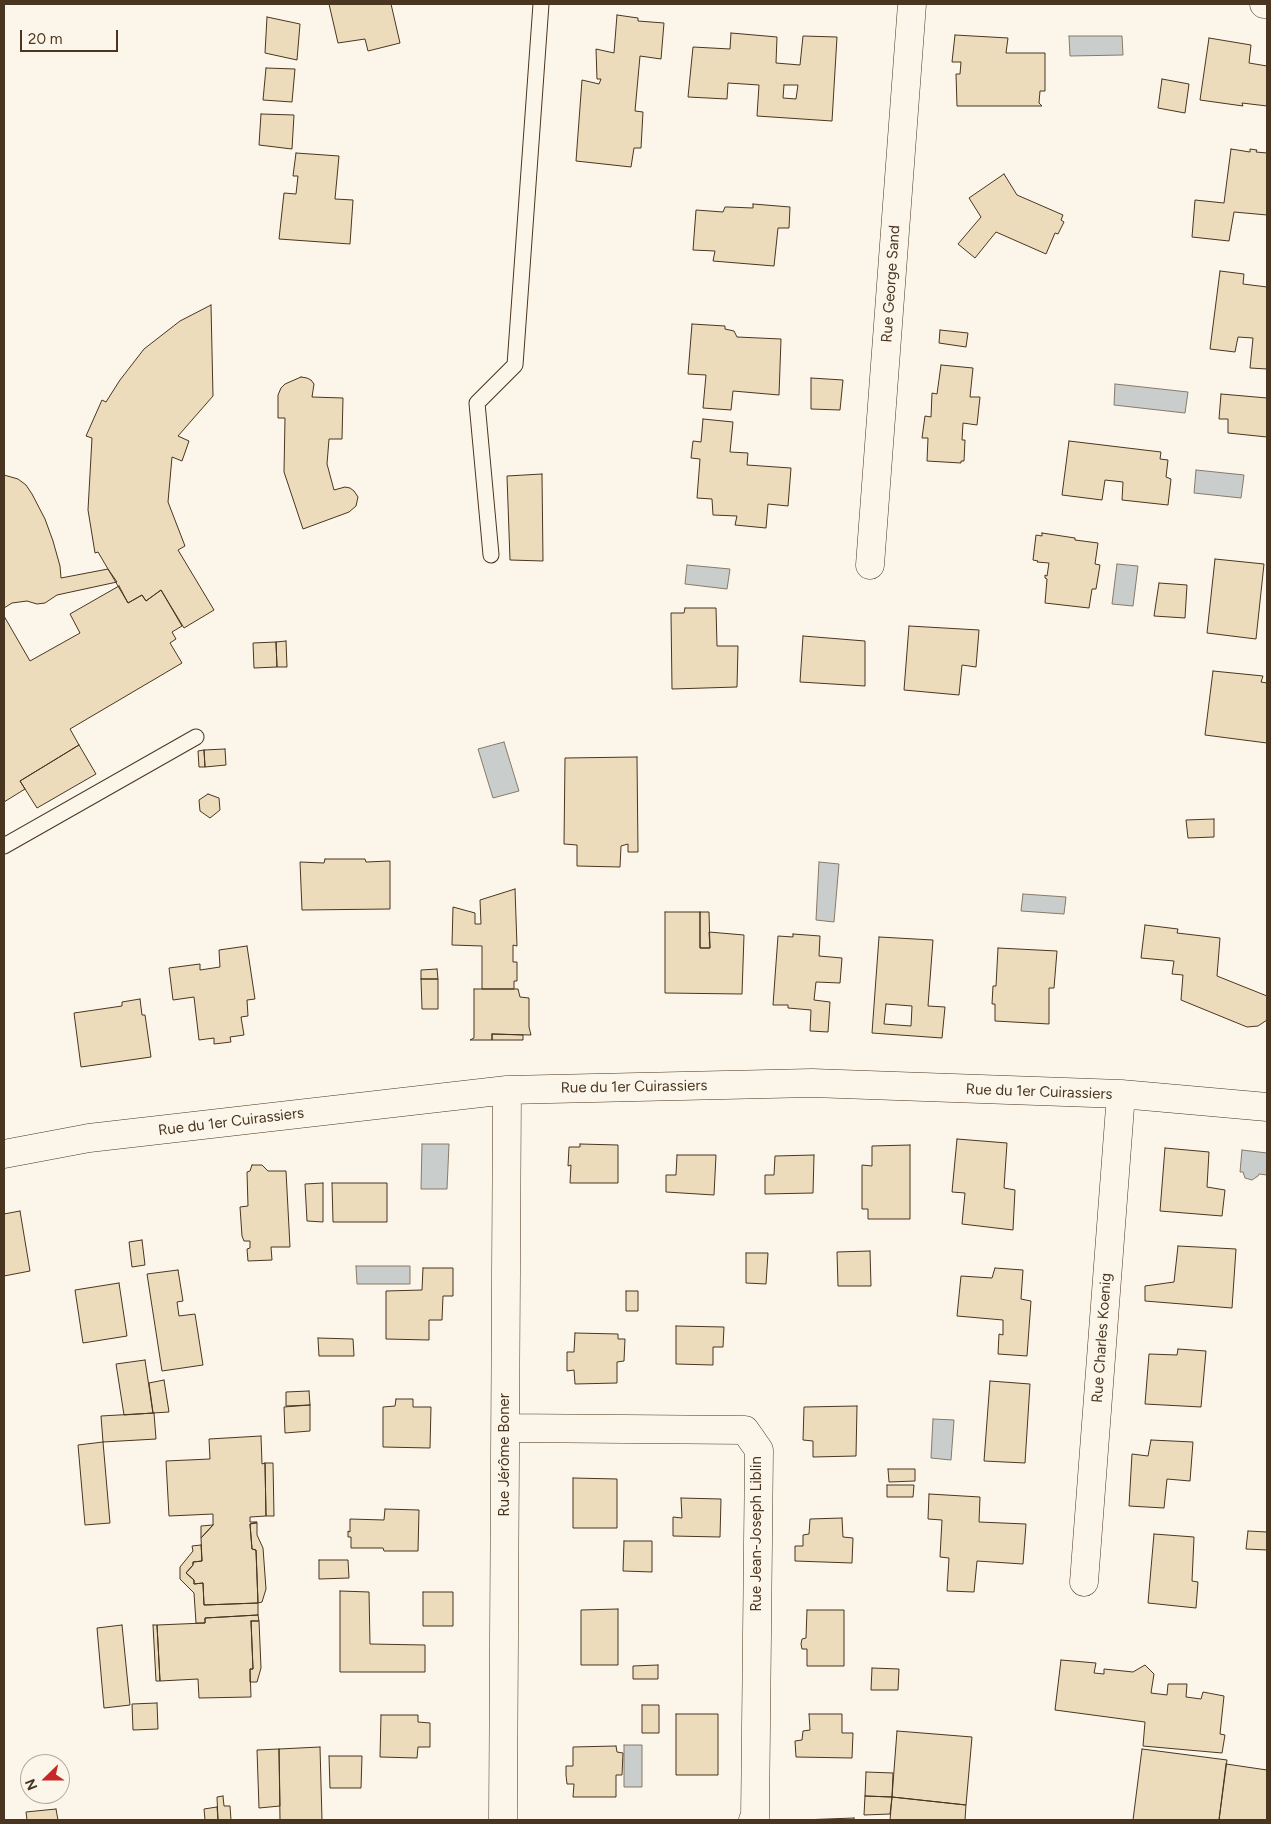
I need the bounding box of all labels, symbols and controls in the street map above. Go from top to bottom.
scale bar [22,20,120,52]
text: 20 m [28,30,62,48]
street label: Rue George Sand [878,225,904,343]
street label: Rue du 1er Cuirassiers [560,1077,708,1097]
street label: Rue du 1er Cuirassiers [965,1080,1113,1104]
street label: Rue du 1er Cuirassiers [157,1104,305,1140]
street label: Rue Charles Koenig [1088,1272,1116,1404]
street label: Rue Jérôme Boner [496,1393,514,1517]
street label: Rue Jean-Joseph Liblin [748,1456,766,1612]
north arrow [20,1754,70,1804]
text: N [22,1776,41,1793]

